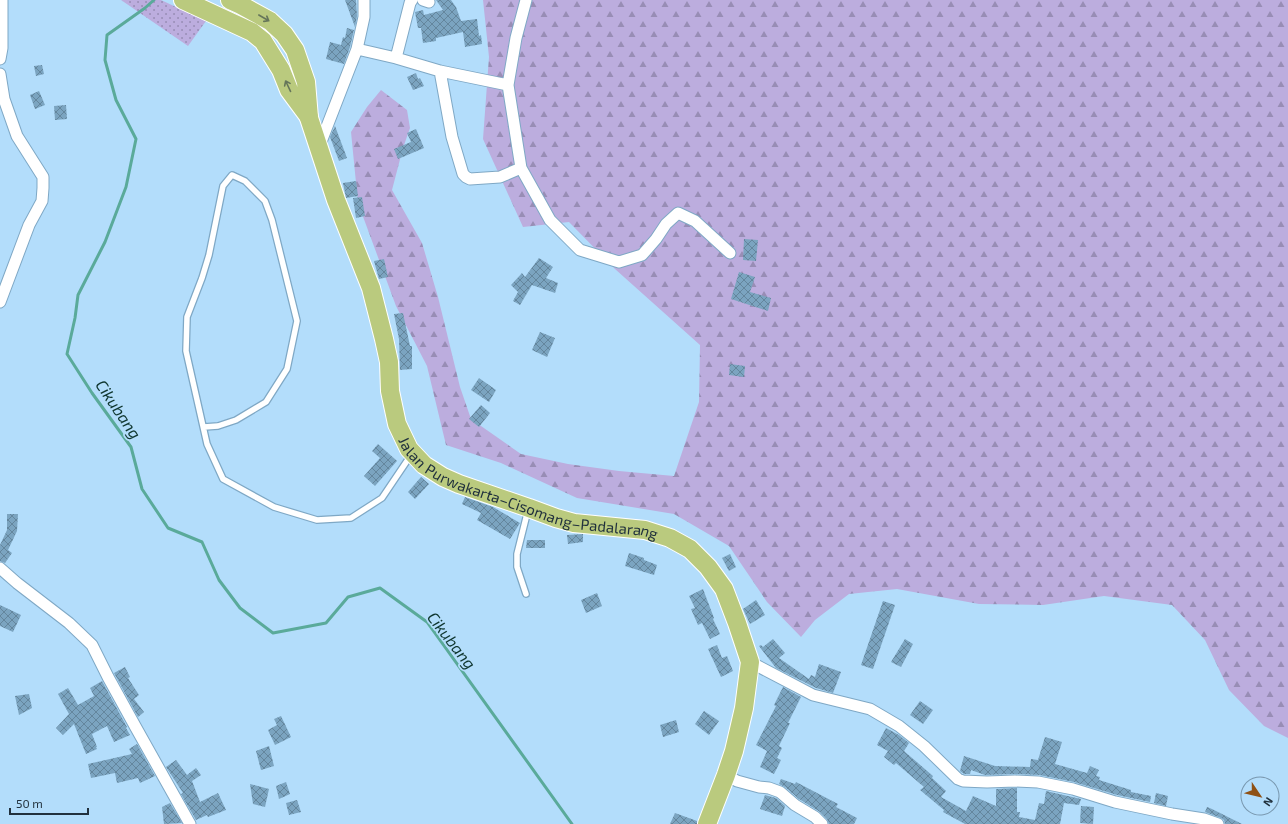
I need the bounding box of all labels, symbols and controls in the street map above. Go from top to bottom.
one-way arrow [258,15,270,23]
one-way arrow [284,80,291,92]
water label: Cikubang [92,376,146,442]
street label: Jalan Purwakarta–Cisomang–Padalarang [395,434,661,543]
water label: Cikubang [424,608,480,672]
north arrow [1240,776,1280,816]
scale bar [10,790,88,816]
text: N [1261,795,1276,809]
text: 50 m [16,796,43,810]

